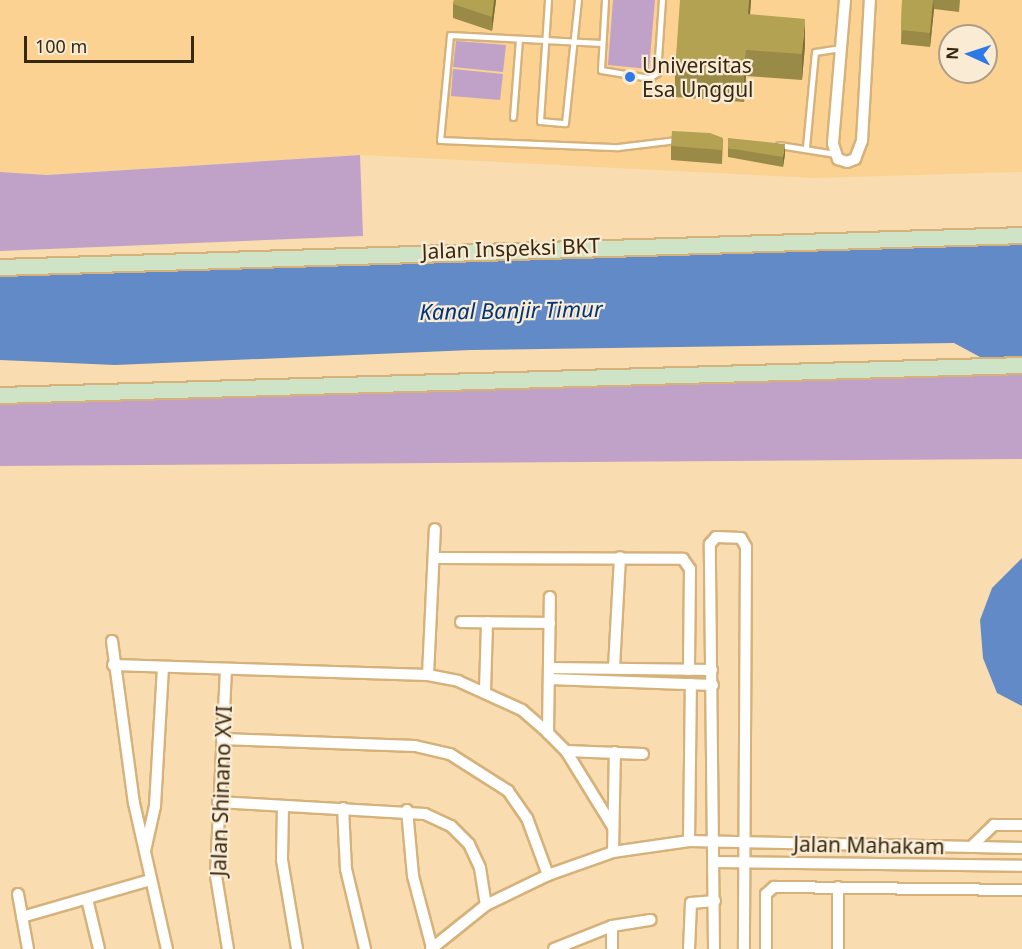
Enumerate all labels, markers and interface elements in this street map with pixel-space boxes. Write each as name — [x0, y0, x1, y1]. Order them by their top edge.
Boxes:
scale bar — [27, 24, 196, 62]
north arrow — [938, 24, 998, 84]
text: 100 m — [35, 34, 87, 58]
text: N — [941, 46, 963, 60]
place label: Universitas Esa Unggul — [642, 52, 754, 102]
marker: Universitas Esa Unggul — [623, 70, 637, 84]
street label: Jalan Inspeksi BKT — [421, 232, 601, 264]
water label: Kanal Banjir Timur — [419, 295, 603, 325]
street label: Jalan Shinano XVI — [205, 705, 237, 877]
street label: Jalan Mahakam — [793, 831, 945, 859]

